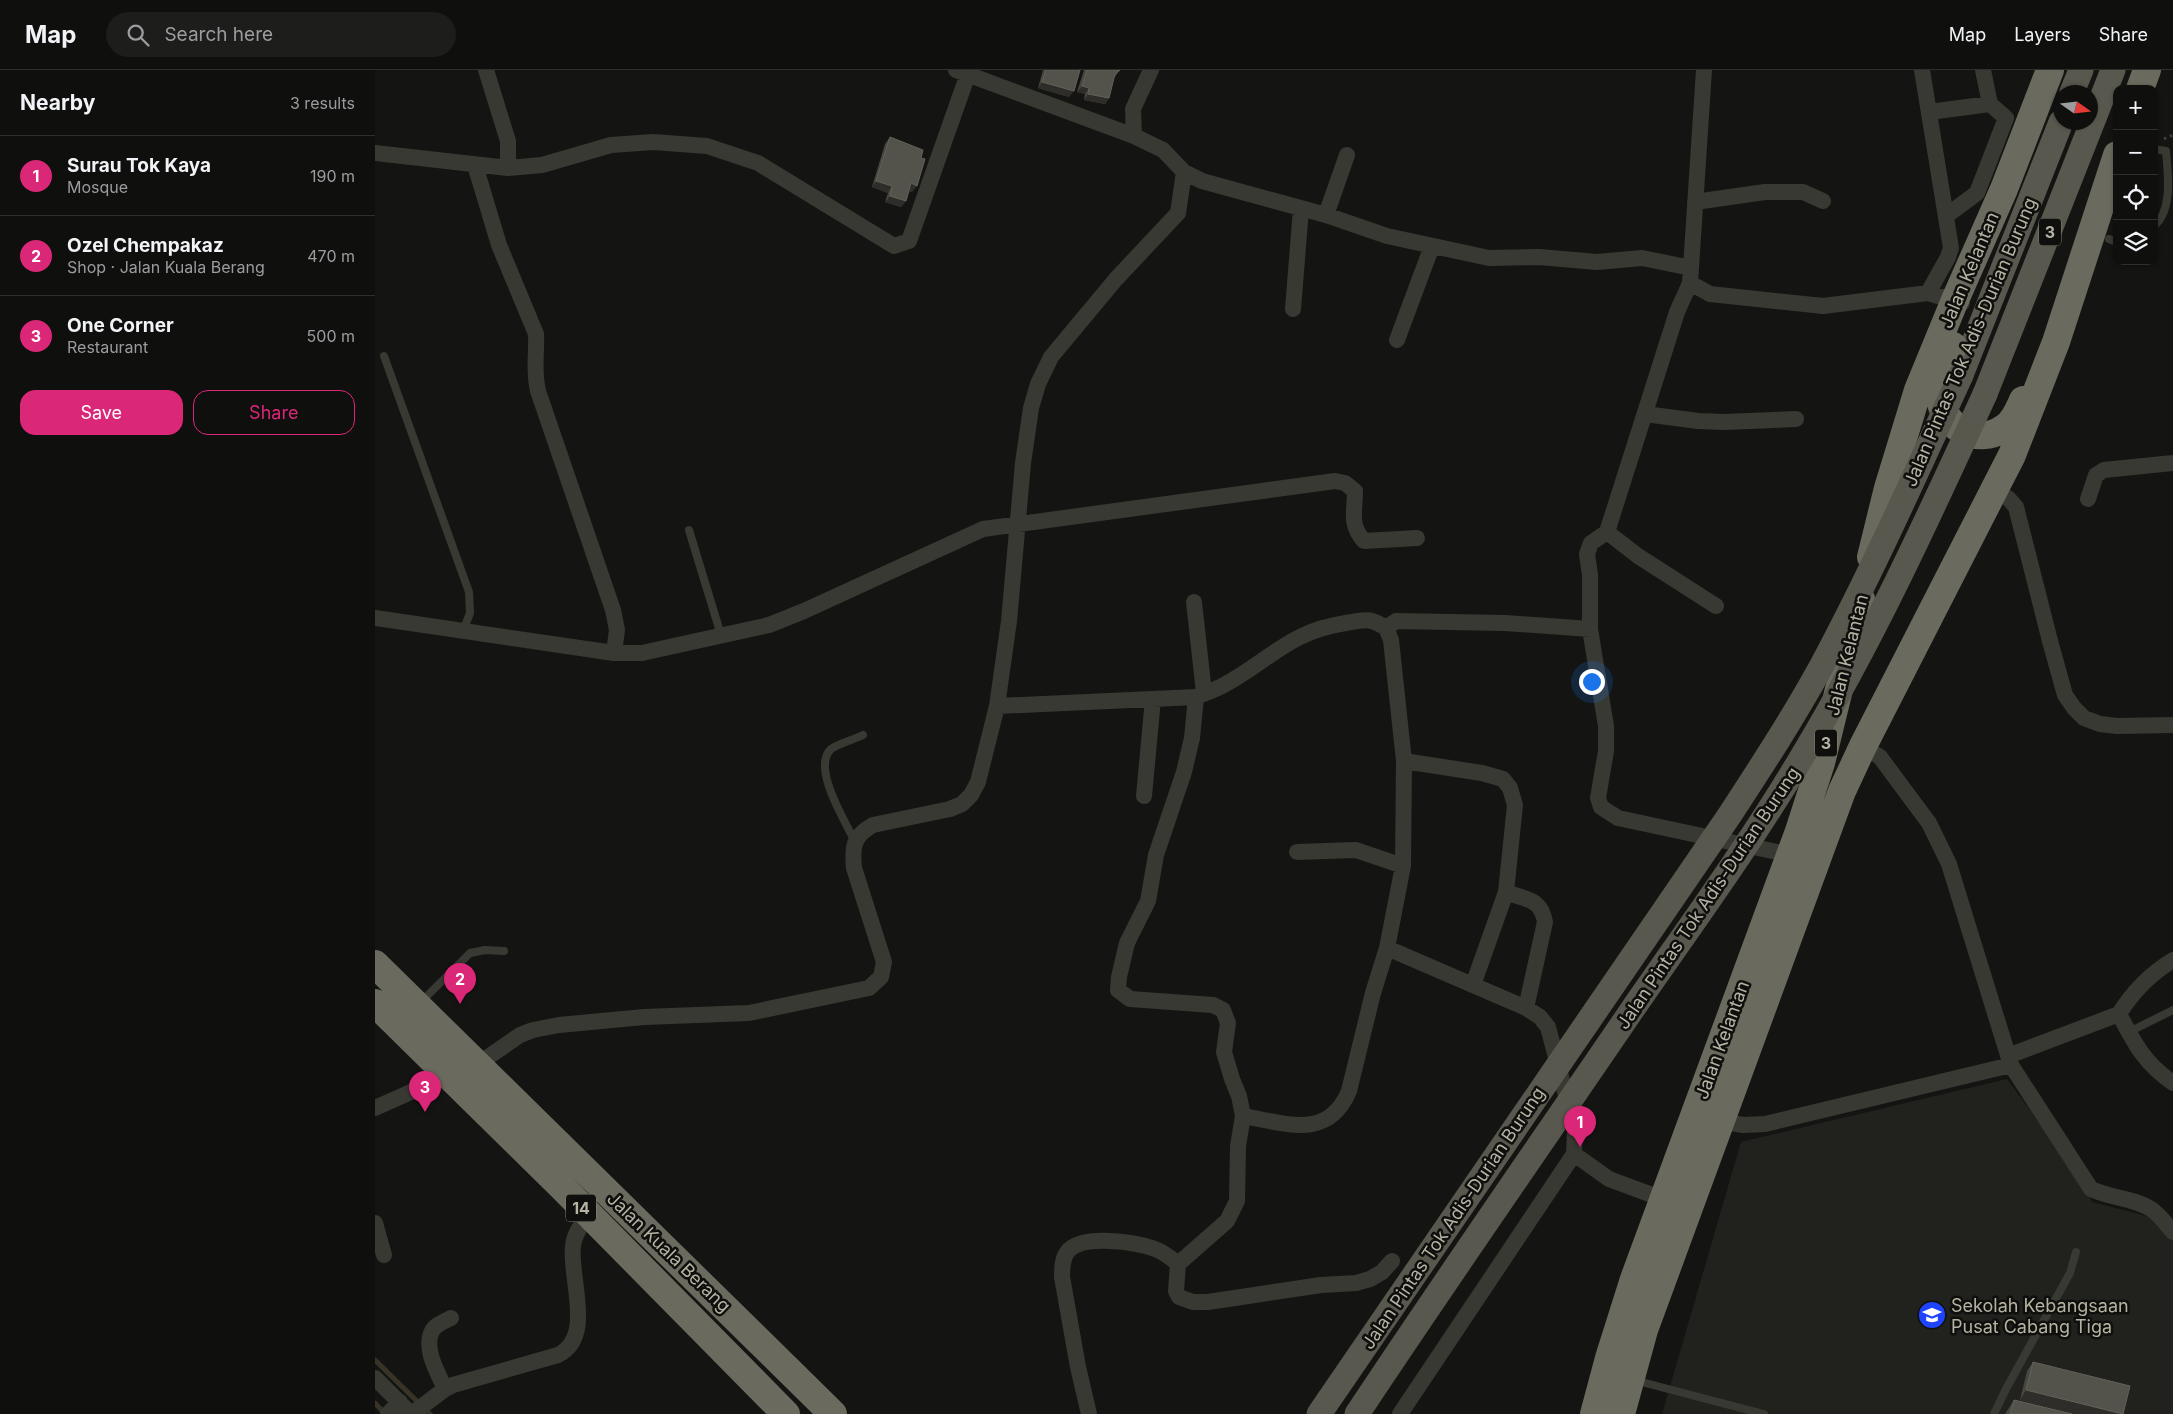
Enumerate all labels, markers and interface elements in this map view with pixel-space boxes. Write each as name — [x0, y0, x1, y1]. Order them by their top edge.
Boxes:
search box — [106, 12, 456, 57]
text: Map — [25, 20, 76, 49]
icon: search — [124, 21, 152, 49]
text: Search here — [164, 23, 273, 46]
text: Map — [1949, 24, 1986, 45]
text: Layers — [2014, 24, 2071, 45]
text: Share — [2099, 24, 2148, 45]
north arrow — [2053, 85, 2098, 130]
map controls — [2113, 85, 2158, 265]
button: + — [2113, 85, 2158, 130]
text: Nearby — [20, 90, 95, 115]
text: 3 results — [290, 93, 355, 113]
button: − — [2113, 130, 2158, 175]
text: Surau Tok Kaya — [67, 154, 211, 177]
text: 1 — [33, 166, 39, 186]
text: 190 m — [310, 166, 355, 186]
button: locate — [2113, 175, 2158, 220]
text: Mosque — [67, 177, 128, 197]
street label: Jalan Pintas Tok Adis-Durian Burung — [1899, 194, 2041, 490]
street label: Jalan Kelantan — [1935, 209, 2003, 331]
road number: 3 — [2039, 218, 2061, 246]
button: layers — [2113, 220, 2158, 265]
text: Ozel Chempakaz — [67, 234, 224, 257]
text: 2 — [31, 246, 41, 266]
text: 470 m — [307, 246, 355, 266]
text: Shop · Jalan Kuala Berang — [67, 257, 265, 277]
text: One Corner — [67, 314, 174, 337]
text: 3 — [31, 326, 41, 346]
text: 500 m — [307, 326, 355, 346]
text: Restaurant — [67, 337, 148, 357]
button: Save — [20, 390, 183, 435]
button: Share — [193, 390, 355, 435]
street label: Jalan Kelantan — [1822, 592, 1872, 718]
your location — [1579, 669, 1605, 695]
road number: 3 — [1815, 730, 1837, 756]
street label: Jalan Pintas Tok Adis-Durian Burung — [1612, 763, 1804, 1033]
pin: 2 — [444, 963, 476, 1004]
street label: Jalan Kelantan — [1691, 978, 1753, 1102]
pin: 3 — [409, 1071, 441, 1112]
street label: Jalan Pintas Tok Adis-Durian Burung — [1357, 1083, 1549, 1353]
pin: 1 — [1564, 1106, 1596, 1147]
street label: Jalan Kuala Berang — [603, 1188, 735, 1316]
road number: 14 — [566, 1194, 596, 1222]
place label: Sekolah Kebangsaan Pusat Cabang Tiga — [1951, 1295, 2129, 1337]
school or university icon: Sekolah Kebangsaan Pusat Cabang Tiga — [1917, 1300, 1947, 1330]

